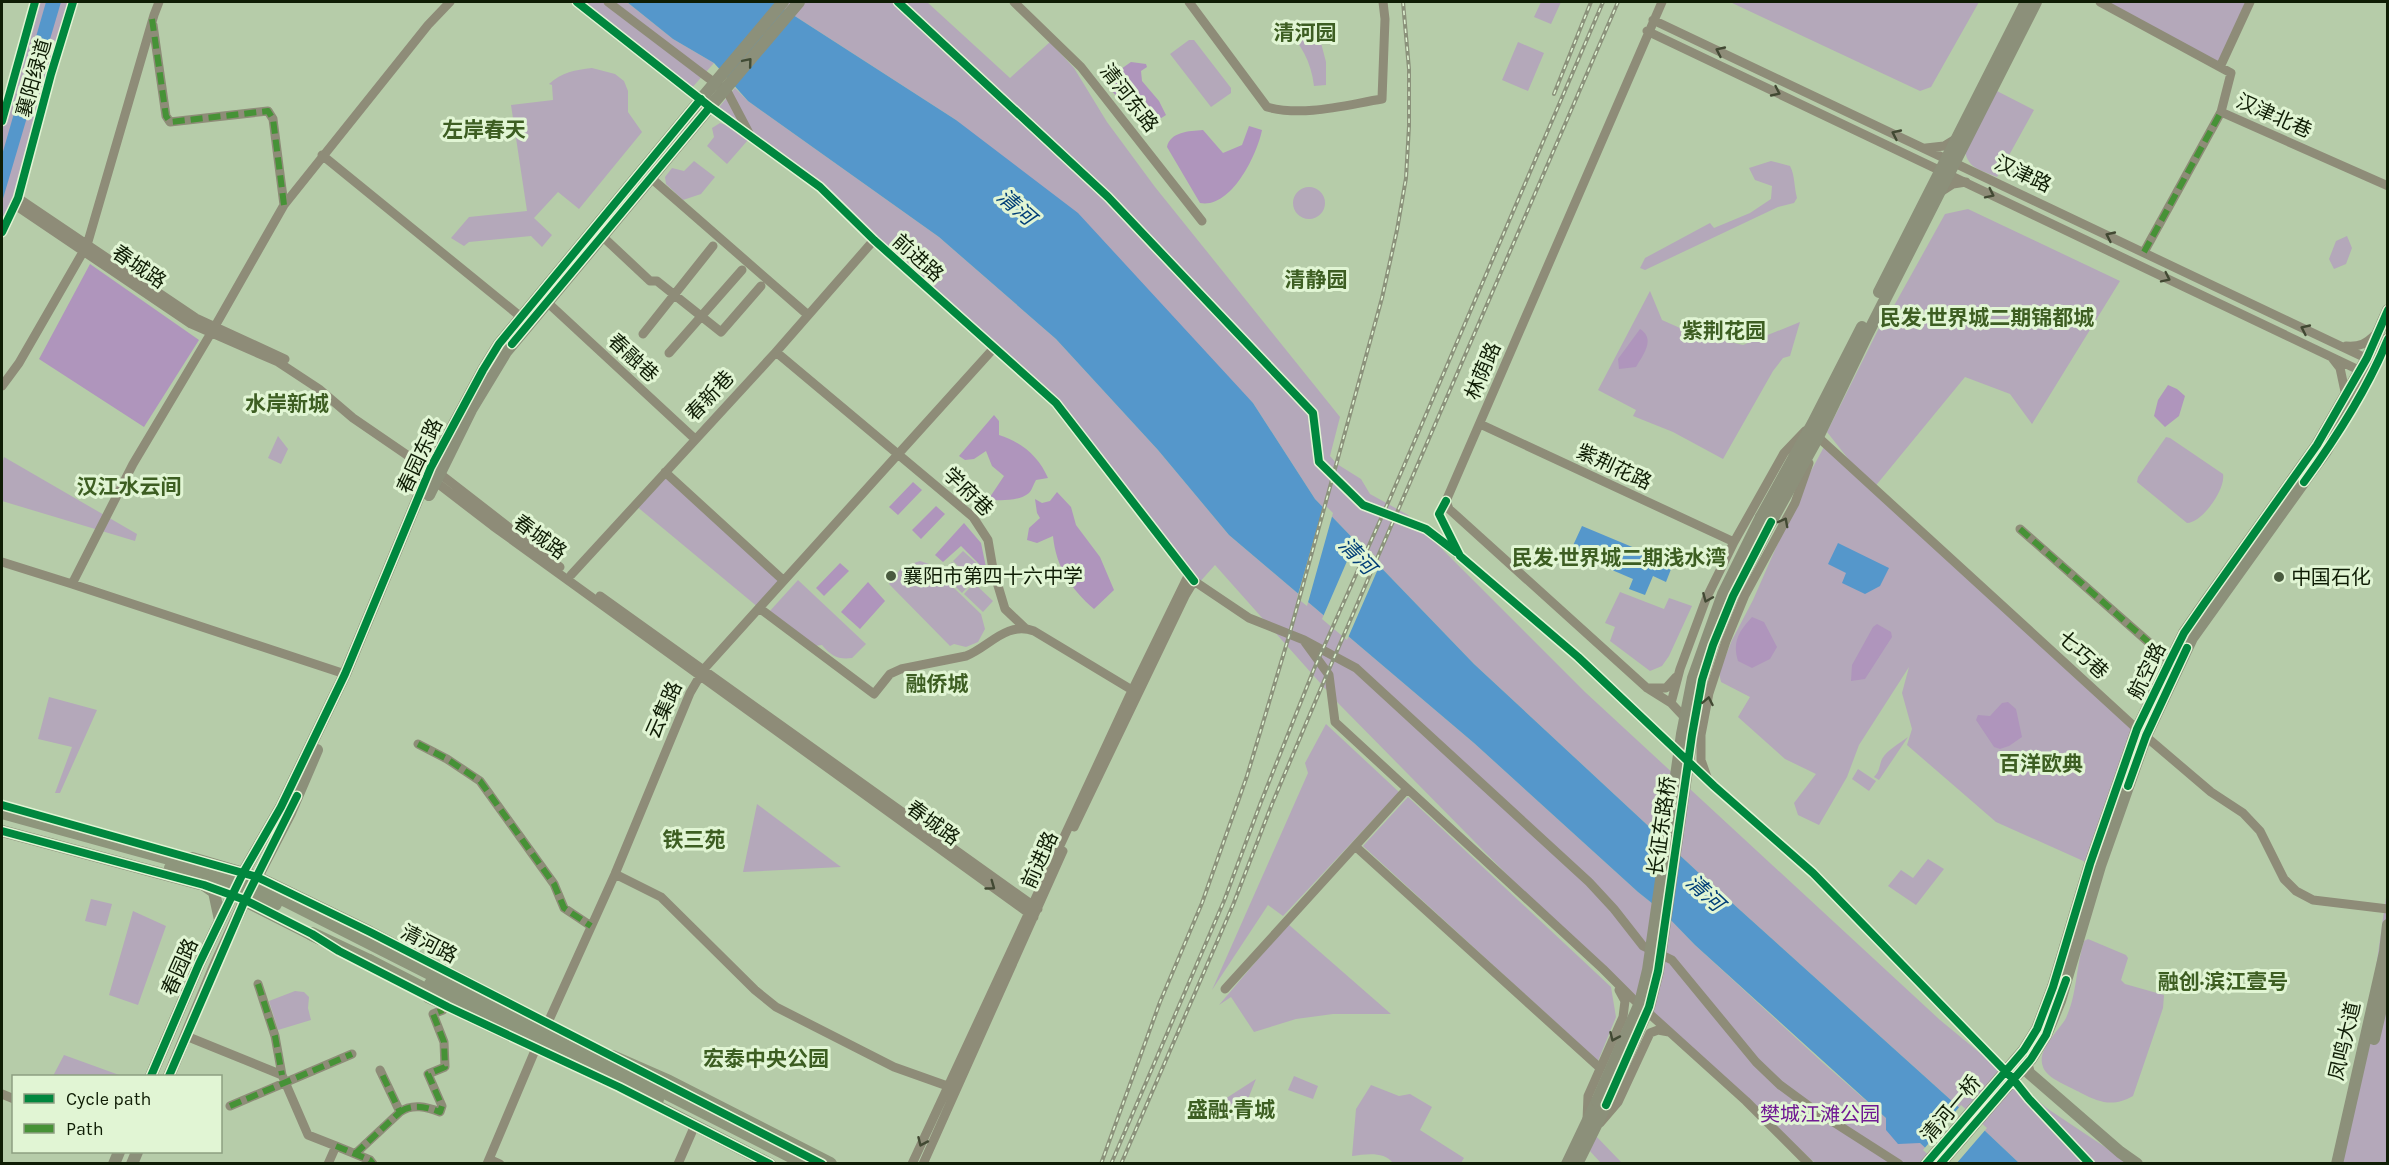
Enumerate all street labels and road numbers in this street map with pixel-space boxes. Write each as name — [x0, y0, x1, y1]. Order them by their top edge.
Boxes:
street label: 襄阳绿道 — [12, 36, 56, 120]
street label: 清河东路 — [1095, 59, 1163, 137]
street label: 汉津北巷 — [2233, 89, 2315, 143]
street label: 汉津路 — [1991, 151, 2055, 197]
street label: 前进路 — [888, 229, 948, 287]
street label: 春城路 — [108, 241, 170, 293]
street label: 春融巷 — [603, 329, 663, 387]
street label: 林荫路 — [1461, 339, 1505, 403]
street label: 春新巷 — [681, 366, 739, 426]
street label: 春园东路 — [393, 415, 447, 497]
street label: 紫荆花路 — [1573, 440, 1655, 494]
street label: 学府巷 — [938, 463, 998, 521]
street label: 春城路 — [509, 510, 571, 564]
street label: 七巧巷 — [2053, 626, 2113, 684]
street label: 航空路 — [2124, 639, 2170, 703]
street label: 云集路 — [641, 678, 687, 742]
street label: 长征东路桥 — [1644, 775, 1680, 877]
street label: 春城路 — [902, 796, 964, 850]
street label: 前进路 — [1017, 828, 1063, 892]
street label: 清河路 — [397, 920, 461, 968]
street label: 春园路 — [157, 935, 203, 999]
street label: 凤鸣大道 — [2325, 999, 2365, 1083]
street label: 清河一桥 — [1916, 1071, 1986, 1147]

